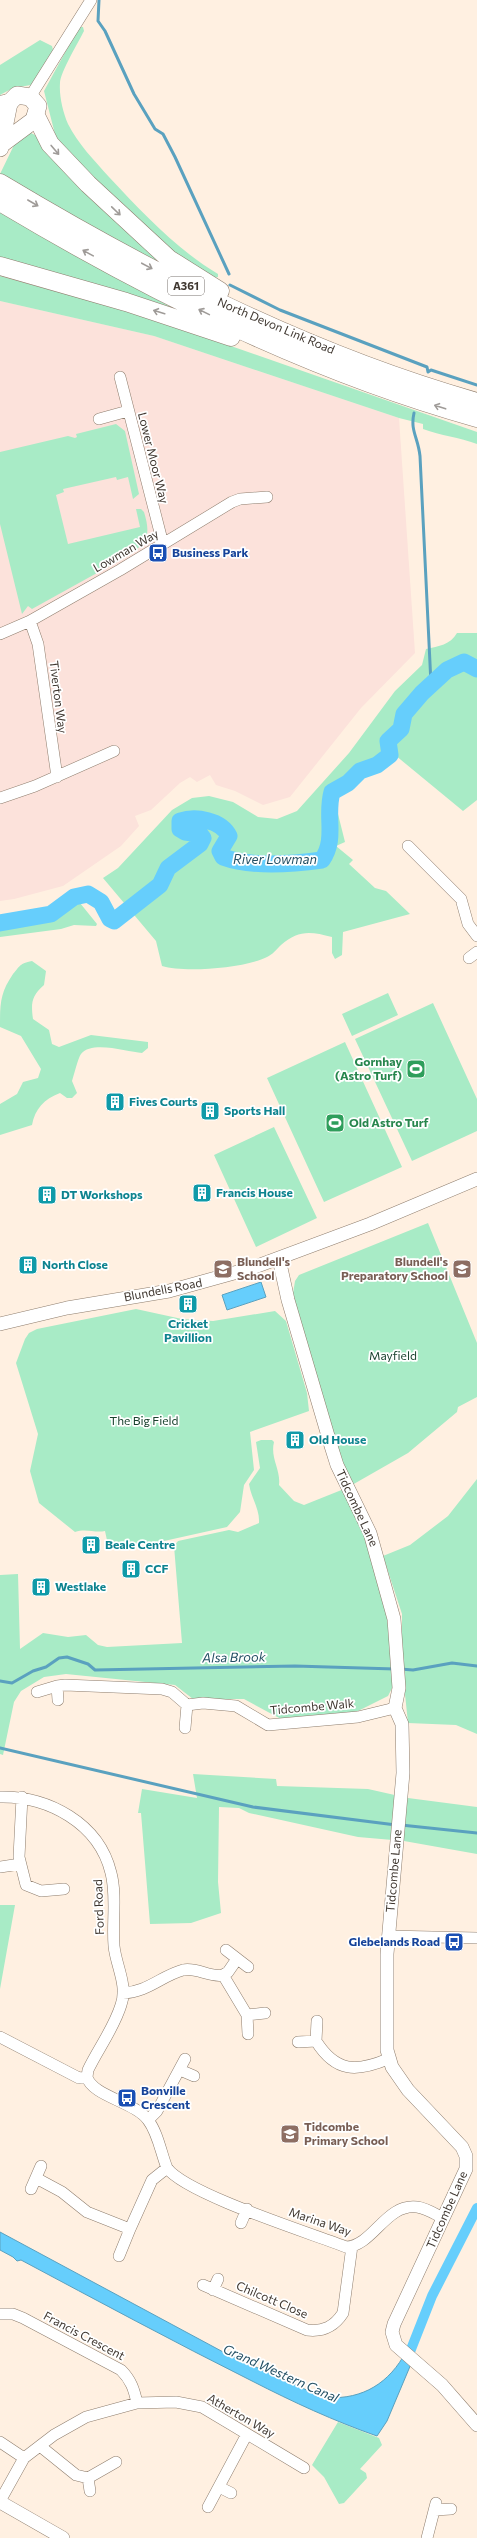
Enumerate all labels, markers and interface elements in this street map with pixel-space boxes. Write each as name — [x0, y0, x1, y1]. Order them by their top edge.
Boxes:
one-way arrow — [50, 144, 59, 155]
one-way arrow — [28, 199, 39, 207]
one-way arrow — [111, 206, 121, 215]
one-way arrow — [82, 248, 94, 256]
one-way arrow — [141, 263, 153, 270]
road number: A361 — [168, 277, 204, 295]
street label: North Devon Link Road — [216, 294, 337, 356]
one-way arrow — [152, 308, 165, 315]
one-way arrow — [198, 308, 210, 315]
one-way arrow — [433, 403, 446, 410]
street label: Lower Moor Way — [136, 411, 172, 505]
street label: Lowman Way — [90, 526, 161, 575]
bus stop icon: Business Park — [147, 542, 169, 564]
place label: Business Park — [172, 545, 248, 559]
street label: Tiverton Way — [48, 660, 70, 734]
water label: River Lowman — [233, 851, 317, 867]
place label: Gornhay (Astro Turf) — [335, 1054, 402, 1082]
sports icon: Gornhay (Astro Turf) — [405, 1058, 427, 1080]
building icon: Fives Courts — [104, 1091, 126, 1113]
place label: Fives Courts — [129, 1094, 198, 1108]
building icon: Sports Hall — [199, 1100, 221, 1122]
place label: Sports Hall — [224, 1103, 285, 1117]
sports icon: Old Astro Turf — [324, 1112, 346, 1134]
place label: Old Astro Turf — [349, 1115, 429, 1129]
building icon: Francis House — [191, 1182, 213, 1204]
building icon: DT Workshops — [36, 1184, 58, 1206]
place label: Francis House — [216, 1185, 293, 1199]
place label: DT Workshops — [61, 1187, 143, 1201]
building icon: North Close — [17, 1254, 39, 1276]
place label: Blundell's School — [237, 1254, 291, 1282]
place label: Blundell's Preparatory School — [341, 1254, 448, 1282]
place label: North Close — [42, 1257, 108, 1271]
school or university icon: Blundell's School — [212, 1258, 234, 1280]
school or university icon: Blundell's Preparatory School — [451, 1258, 473, 1280]
street label: Blundells Road — [122, 1275, 203, 1303]
building icon: Cricket Pavillion — [177, 1293, 199, 1315]
place label: Cricket Pavillion — [164, 1316, 212, 1344]
park label: Mayfield — [369, 1348, 417, 1362]
park label: The Big Field — [109, 1413, 179, 1427]
building icon: Old House — [284, 1429, 306, 1451]
place label: Old House — [309, 1432, 366, 1446]
street label: Tidcombe Lane — [334, 1467, 382, 1548]
building icon: Beale Centre — [80, 1534, 102, 1556]
place label: Beale Centre — [105, 1537, 175, 1551]
building icon: CCF — [120, 1558, 142, 1580]
place label: CCF — [145, 1561, 168, 1575]
building icon: Westlake — [30, 1576, 52, 1598]
place label: Westlake — [55, 1579, 106, 1593]
water label: Alsa Brook — [201, 1648, 267, 1666]
street label: Tidcombe Walk — [269, 1695, 355, 1717]
street label: Tidcombe Lane — [382, 1829, 404, 1913]
street label: Ford Road — [90, 1879, 106, 1935]
bus stop icon: Glebelands Road — [443, 1931, 465, 1953]
place label: Glebelands Road — [348, 1934, 440, 1948]
place label: Bonville Crescent — [141, 2083, 190, 2111]
bus stop icon: Bonville Crescent — [116, 2087, 138, 2109]
place label: Tidcombe Primary School — [304, 2119, 388, 2147]
school or university icon: Tidcombe Primary School — [279, 2123, 301, 2145]
street label: Tidcombe Lane — [423, 2169, 469, 2251]
street label: Marina Way — [287, 2204, 353, 2238]
street label: Chilcott Close — [234, 2278, 310, 2320]
street label: Francis Crescent — [41, 2308, 128, 2362]
water label: Grand Western Canal — [221, 2340, 342, 2406]
street label: Atherton Way — [205, 2390, 278, 2440]

